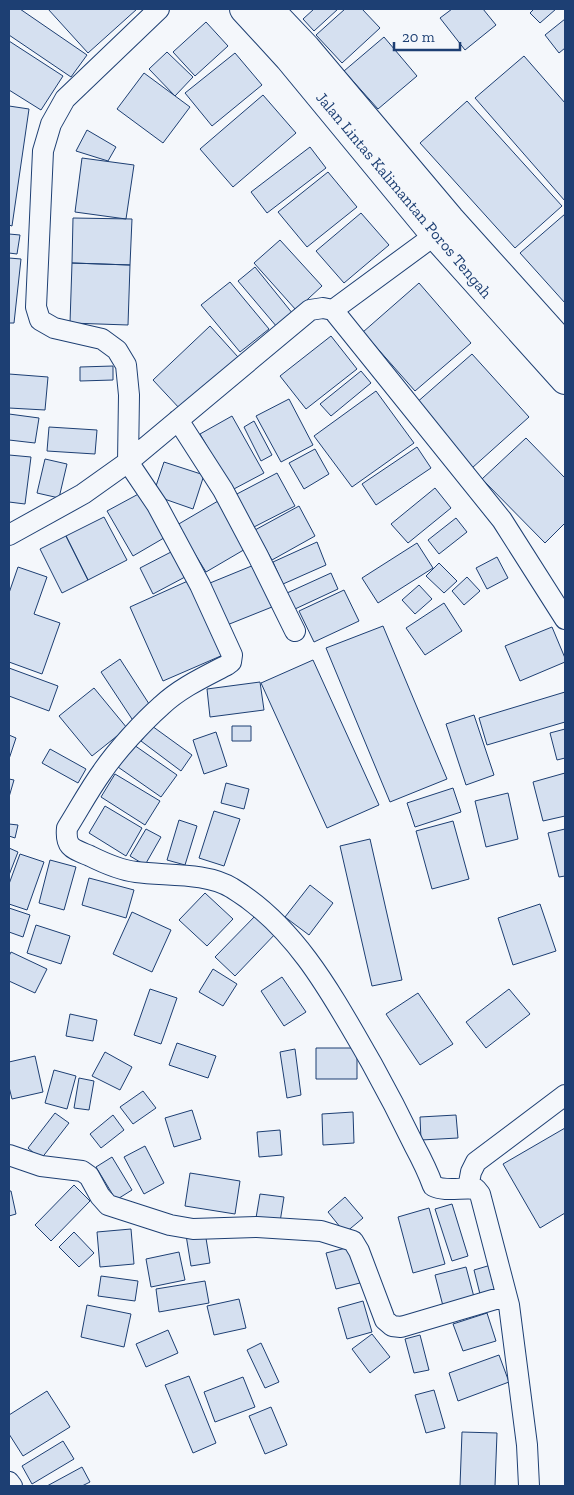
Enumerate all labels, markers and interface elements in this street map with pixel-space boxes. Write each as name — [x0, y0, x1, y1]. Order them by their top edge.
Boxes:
scale bar — [394, 20, 460, 52]
text: 20 m — [402, 28, 435, 46]
street label: Jalan Lintas Kalimantan Poros Tengah — [312, 88, 496, 302]

